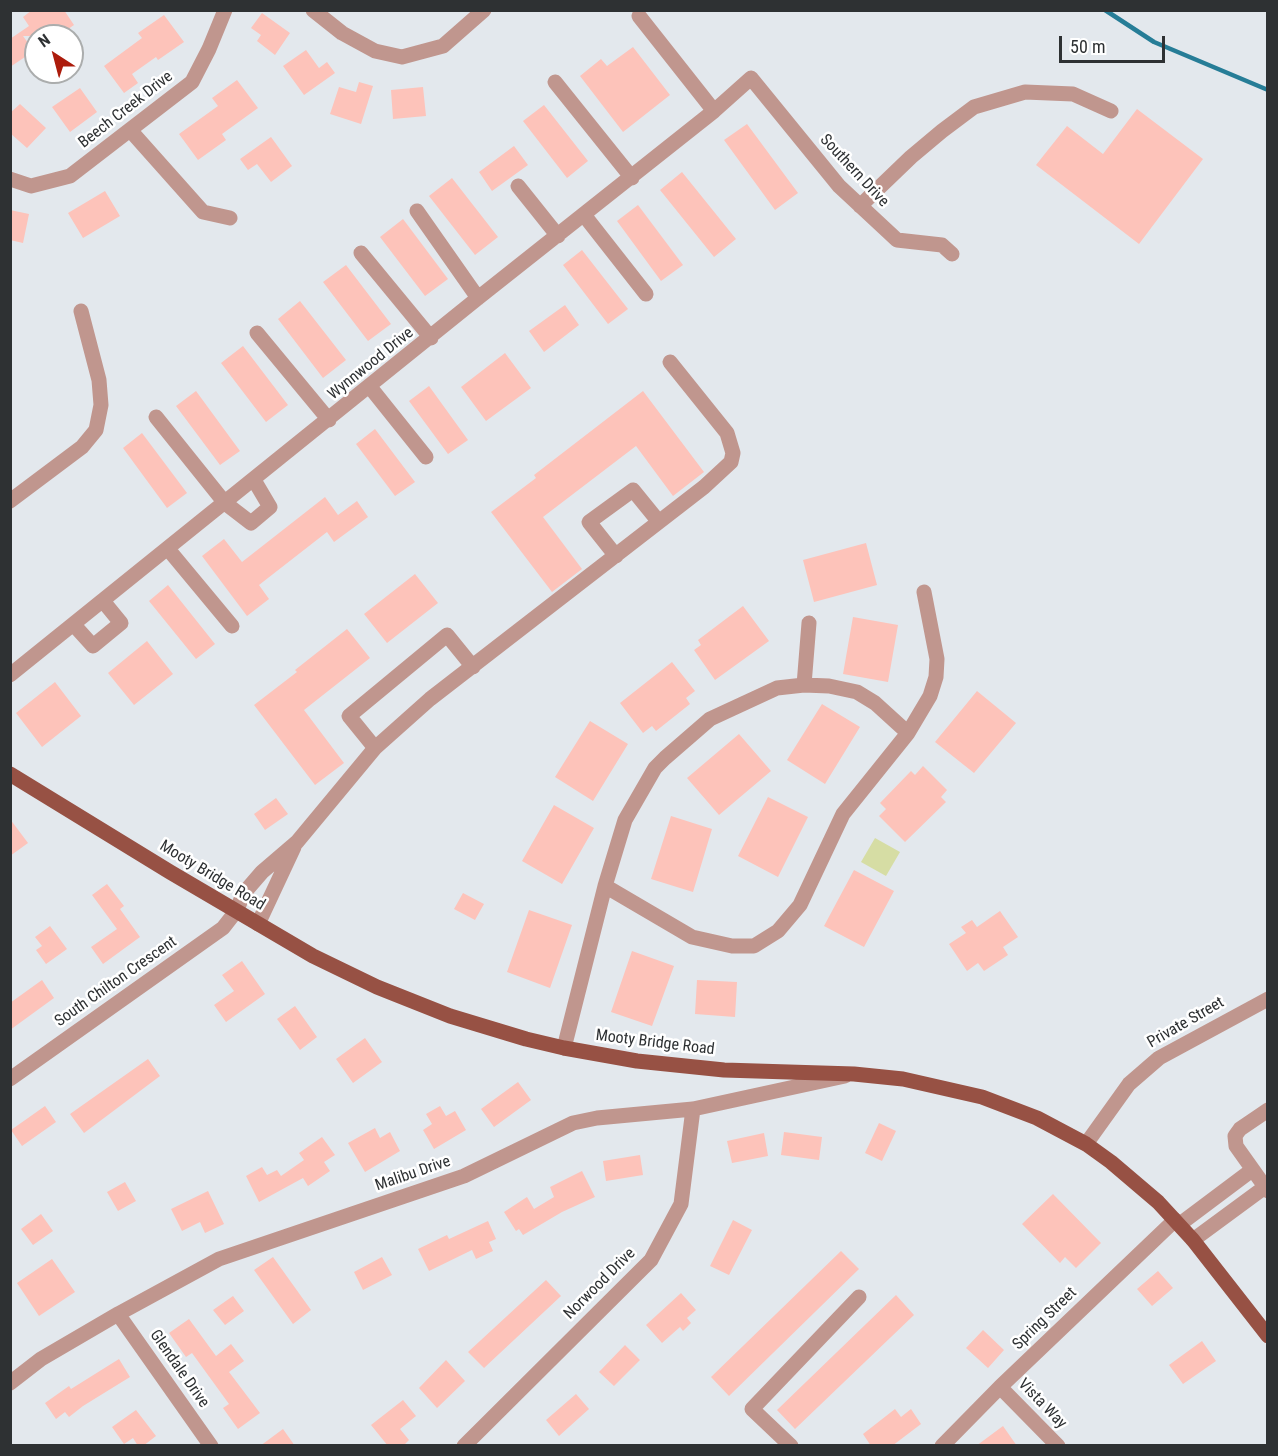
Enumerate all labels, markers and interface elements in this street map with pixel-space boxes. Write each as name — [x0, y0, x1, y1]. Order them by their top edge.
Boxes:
north arrow — [24, 24, 84, 84]
scale bar — [1062, 24, 1168, 62]
text: N — [35, 30, 54, 51]
text: 50 m — [1070, 36, 1105, 57]
street label: Beech Creek Drive — [75, 67, 177, 153]
street label: Southern Drive — [816, 131, 892, 211]
street label: Wynnwood Drive — [324, 324, 418, 404]
street label: Mooty Bridge Road — [156, 837, 268, 915]
street label: South Chilton Crescent — [51, 933, 181, 1031]
street label: Private Street — [1144, 993, 1228, 1053]
street label: Mooty Bridge Road — [594, 1026, 716, 1060]
street label: Malibu Drive — [373, 1152, 453, 1196]
street label: Norwood Drive — [560, 1244, 640, 1324]
street label: Spring Street — [1009, 1284, 1081, 1354]
street label: Glendale Drive — [145, 1326, 213, 1412]
street label: Vista Way — [1014, 1375, 1070, 1433]

